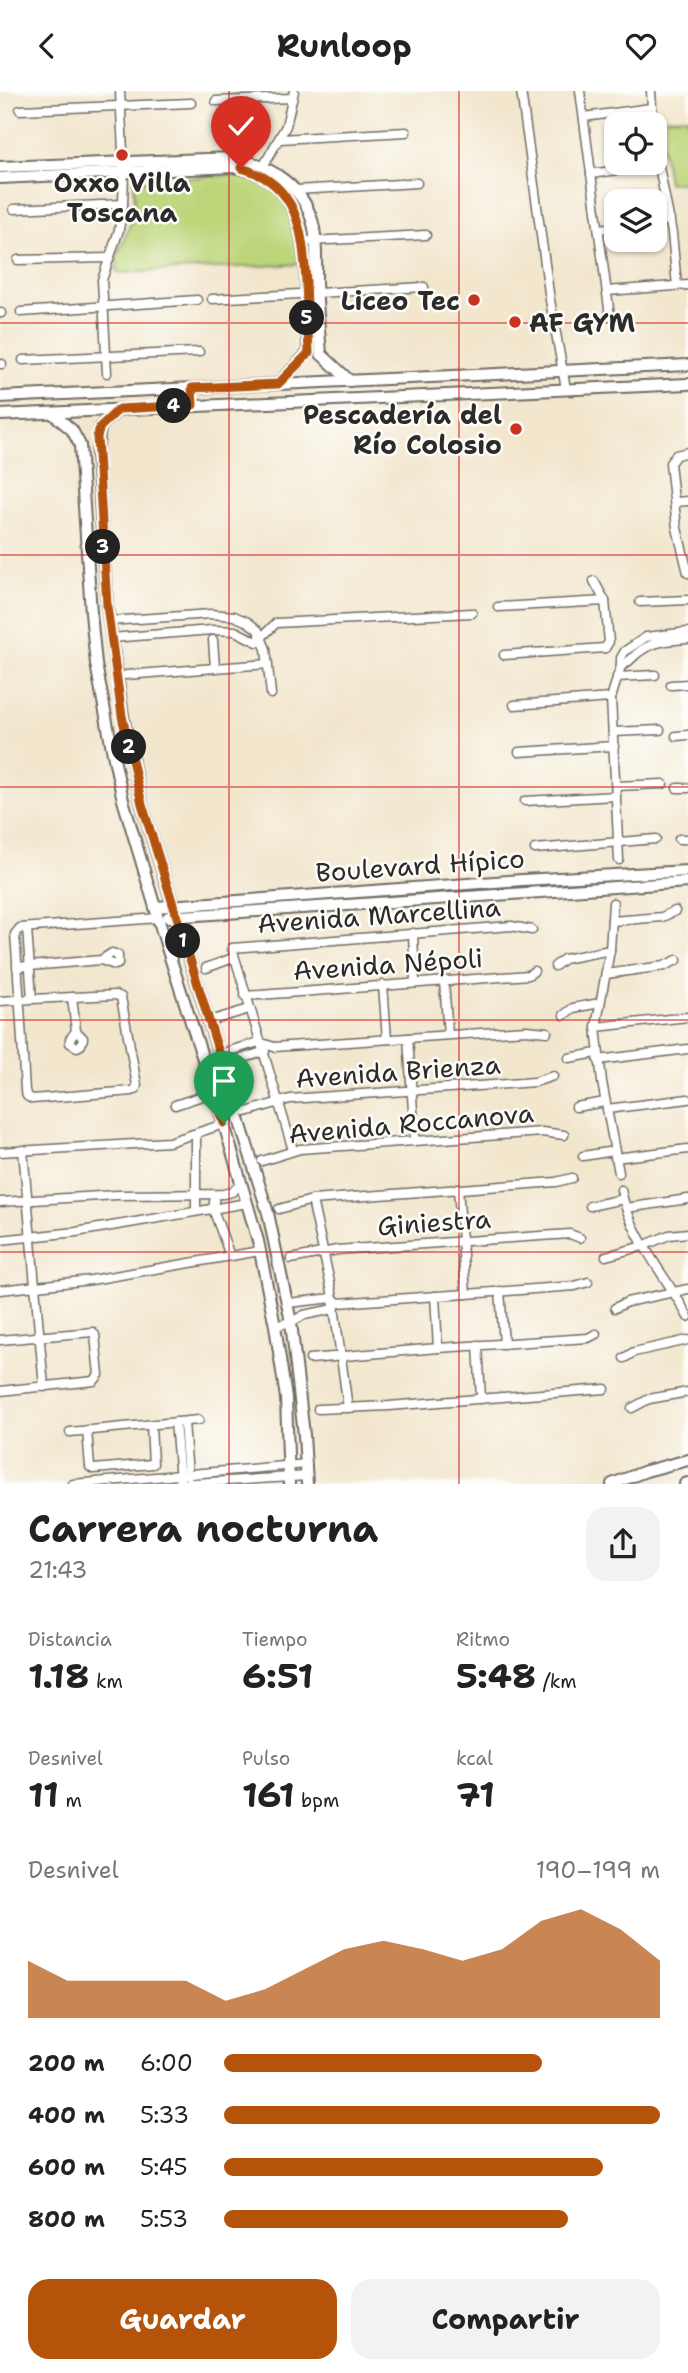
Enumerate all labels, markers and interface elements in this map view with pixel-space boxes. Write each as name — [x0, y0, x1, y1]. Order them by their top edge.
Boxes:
text: Runloop — [276, 24, 412, 67]
icon: back — [28, 27, 66, 65]
icon: heart — [622, 27, 660, 65]
pin — [211, 96, 271, 168]
icon: check — [222, 107, 260, 145]
map controls — [604, 112, 667, 252]
button: locate — [604, 112, 667, 175]
marker: Oxxo Villa Toscana — [114, 147, 130, 163]
place label: Oxxo Villa Toscana — [54, 165, 191, 230]
button: layers — [604, 189, 667, 252]
place label: Liceo Tec — [341, 283, 460, 318]
marker: Liceo Tec — [466, 292, 482, 308]
pin: 5 — [290, 301, 324, 335]
text: 5 — [301, 305, 312, 330]
place label: AF GYM — [529, 305, 635, 340]
marker: AF GYM — [507, 314, 523, 330]
pin: 4 — [156, 389, 192, 423]
text: 4 — [167, 393, 180, 418]
place label: Pescadería del Río Colosio — [303, 397, 502, 462]
marker: Pescadería del Río Colosio — [508, 421, 524, 437]
pin: 3 — [86, 529, 120, 565]
text: 3 — [96, 534, 109, 559]
pin: 2 — [111, 729, 146, 765]
text: 2 — [122, 734, 135, 759]
street label: Boulevard Hípico — [314, 840, 526, 890]
street label: Avenida Marcellina — [256, 889, 502, 941]
pin: 1 — [166, 923, 200, 959]
text: 1 — [178, 928, 187, 953]
street label: Avenida Népoli — [292, 940, 484, 988]
street label: Avenida Brienza — [294, 1046, 502, 1096]
pin — [194, 1051, 254, 1123]
icon: arrive — [205, 1062, 243, 1100]
street label: Avenida Roccanova — [287, 1095, 535, 1151]
street label: Giniestra — [376, 1201, 492, 1243]
text: Carrera nocturna — [28, 1503, 378, 1554]
button: share — [586, 1507, 660, 1581]
text: 21:43 — [28, 1555, 87, 1585]
text: Distancia — [28, 1627, 112, 1652]
text: Tiempo — [242, 1627, 308, 1652]
text: Ritmo — [456, 1627, 510, 1652]
text: 1.18 — [28, 1652, 89, 1699]
text: 6:51 — [242, 1652, 313, 1699]
text: 5:48 — [456, 1652, 536, 1699]
text: km — [89, 1669, 123, 1694]
text: /km — [536, 1669, 577, 1694]
text: Desnivel — [28, 1746, 103, 1771]
text: Pulso — [242, 1746, 290, 1771]
text: kcal — [456, 1746, 493, 1771]
text: 11 — [28, 1771, 59, 1818]
text: 161 — [242, 1771, 295, 1818]
text: 71 — [456, 1771, 495, 1818]
text: m — [59, 1788, 82, 1813]
text: bpm — [295, 1788, 339, 1813]
text: Desnivel — [28, 1855, 119, 1885]
text: 190–199 m — [536, 1855, 660, 1885]
text: 200 m — [28, 2048, 105, 2078]
text: 6:00 — [140, 2048, 193, 2078]
text: 400 m — [28, 2100, 105, 2130]
text: 5:33 — [140, 2100, 189, 2130]
text: 600 m — [28, 2152, 105, 2182]
text: 5:45 — [140, 2152, 188, 2182]
text: 800 m — [28, 2204, 105, 2234]
text: 5:53 — [140, 2204, 188, 2234]
button: Guardar — [28, 2279, 337, 2359]
button: Compartir — [351, 2279, 660, 2359]

